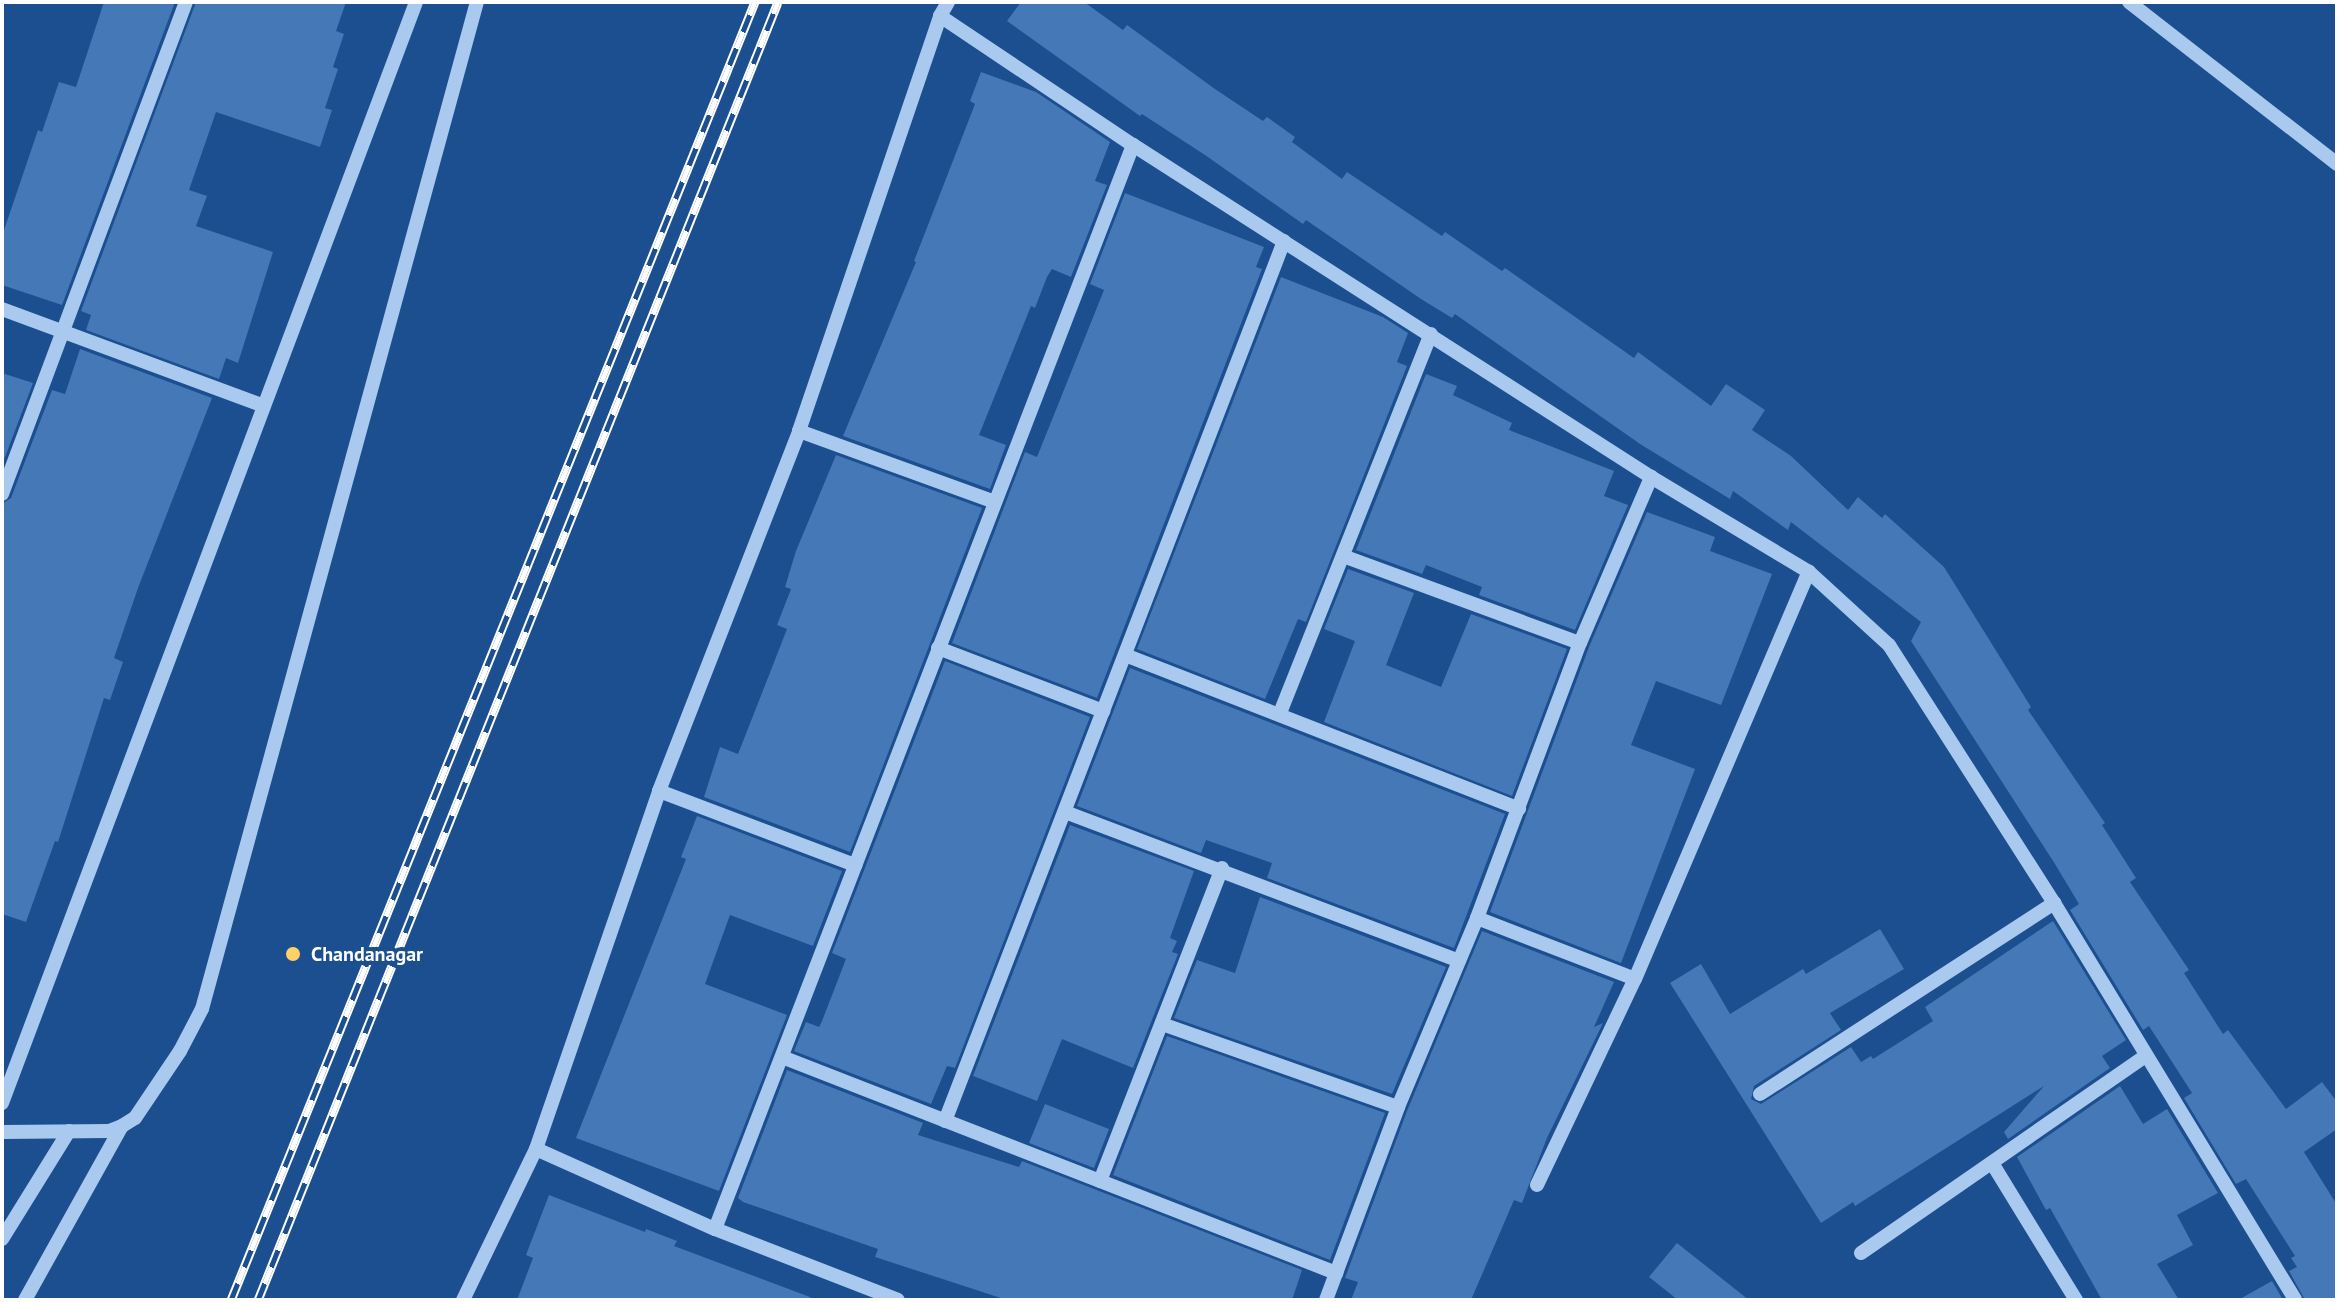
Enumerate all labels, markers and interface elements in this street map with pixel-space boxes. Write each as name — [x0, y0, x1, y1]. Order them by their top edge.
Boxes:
place label: Chandanagar — [311, 942, 423, 966]
marker: Chandanagar — [282, 943, 304, 965]

